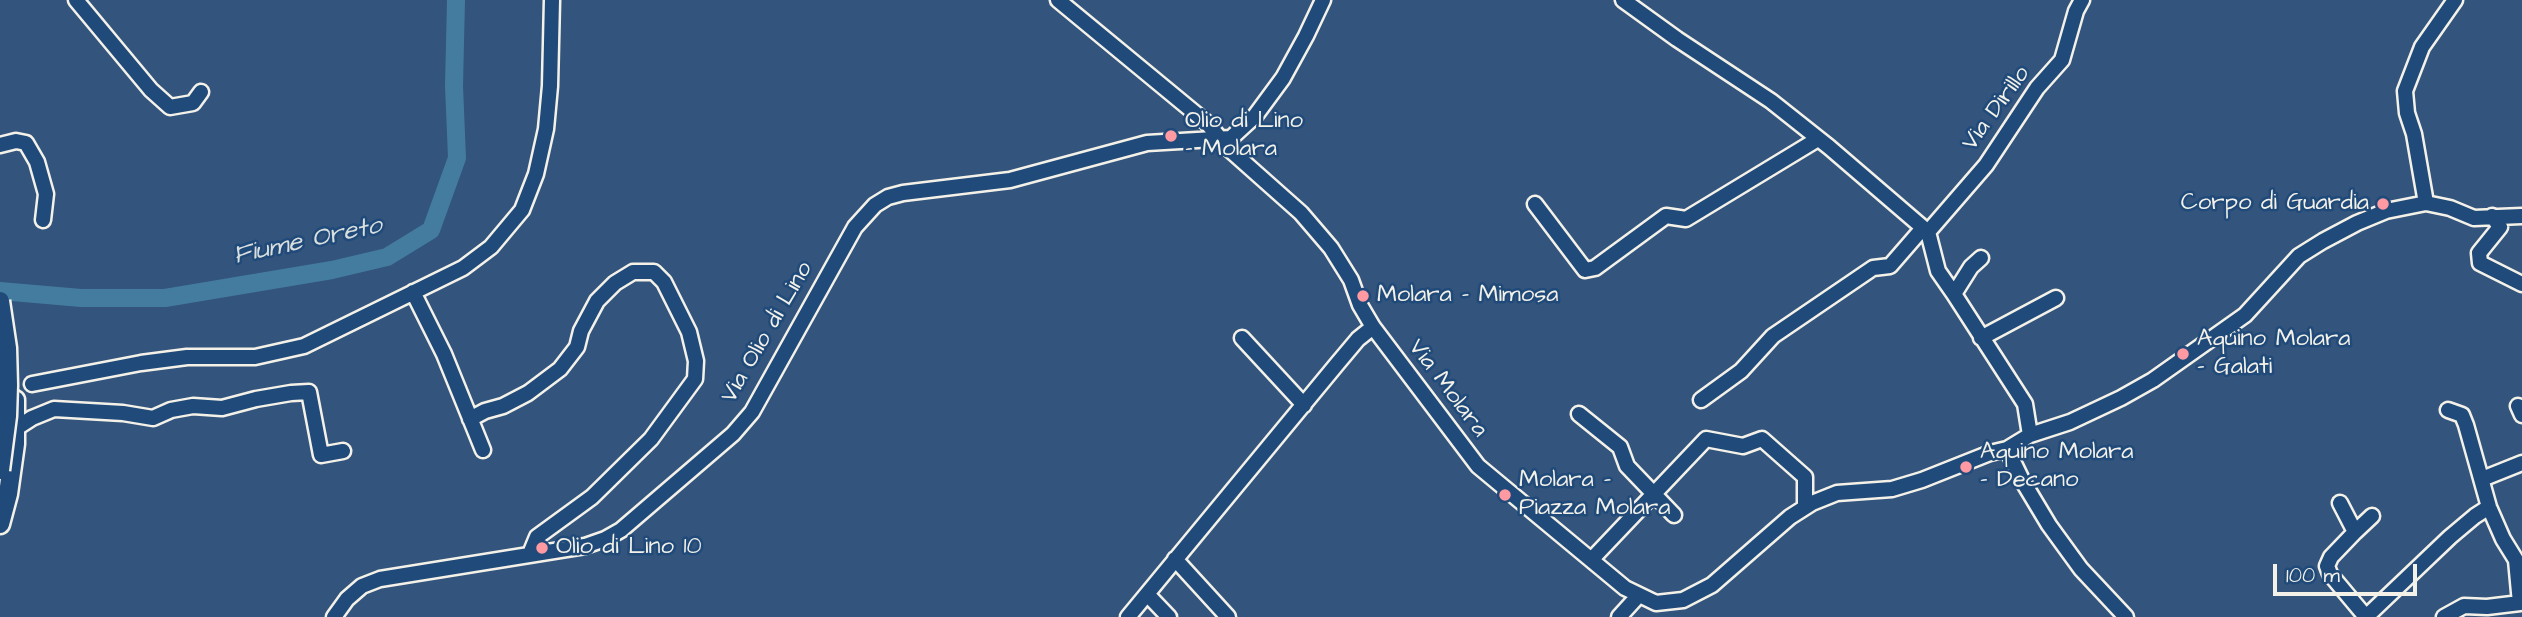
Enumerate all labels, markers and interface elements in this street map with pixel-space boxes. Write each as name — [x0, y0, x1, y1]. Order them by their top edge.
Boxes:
street label: Via Dirillo — [1957, 61, 2037, 157]
place label: Olio di Lino - Molara — [1185, 108, 1303, 164]
marker: Olio di Lino - Molara — [1163, 128, 1179, 144]
place label: Corpo di Guardia — [2181, 190, 2369, 218]
marker: Corpo di Guardia — [2375, 196, 2391, 212]
water label: Fiume Oreto — [231, 211, 385, 273]
street label: Via Olio di Lino — [716, 257, 820, 409]
place label: Molara - Mimosa — [1377, 282, 1558, 310]
marker: Molara - Mimosa — [1355, 288, 1371, 304]
place label: Aquino Molara - Galati — [2197, 326, 2350, 382]
street label: Via Molara — [1401, 334, 1493, 444]
marker: Aquino Molara - Galati — [2175, 346, 2191, 362]
place label: Aquino Molara - Decano — [1980, 439, 2133, 495]
marker: Aquino Molara - Decano — [1958, 459, 1974, 475]
place label: Molara - Piazza Molara — [1519, 467, 1671, 523]
marker: Molara - Piazza Molara — [1497, 487, 1513, 503]
place label: Olio di Lino 10 — [556, 534, 702, 562]
marker: Olio di Lino 10 — [534, 540, 550, 556]
scale bar — [2277, 550, 2420, 594]
text: 100 m — [2286, 561, 2340, 590]

